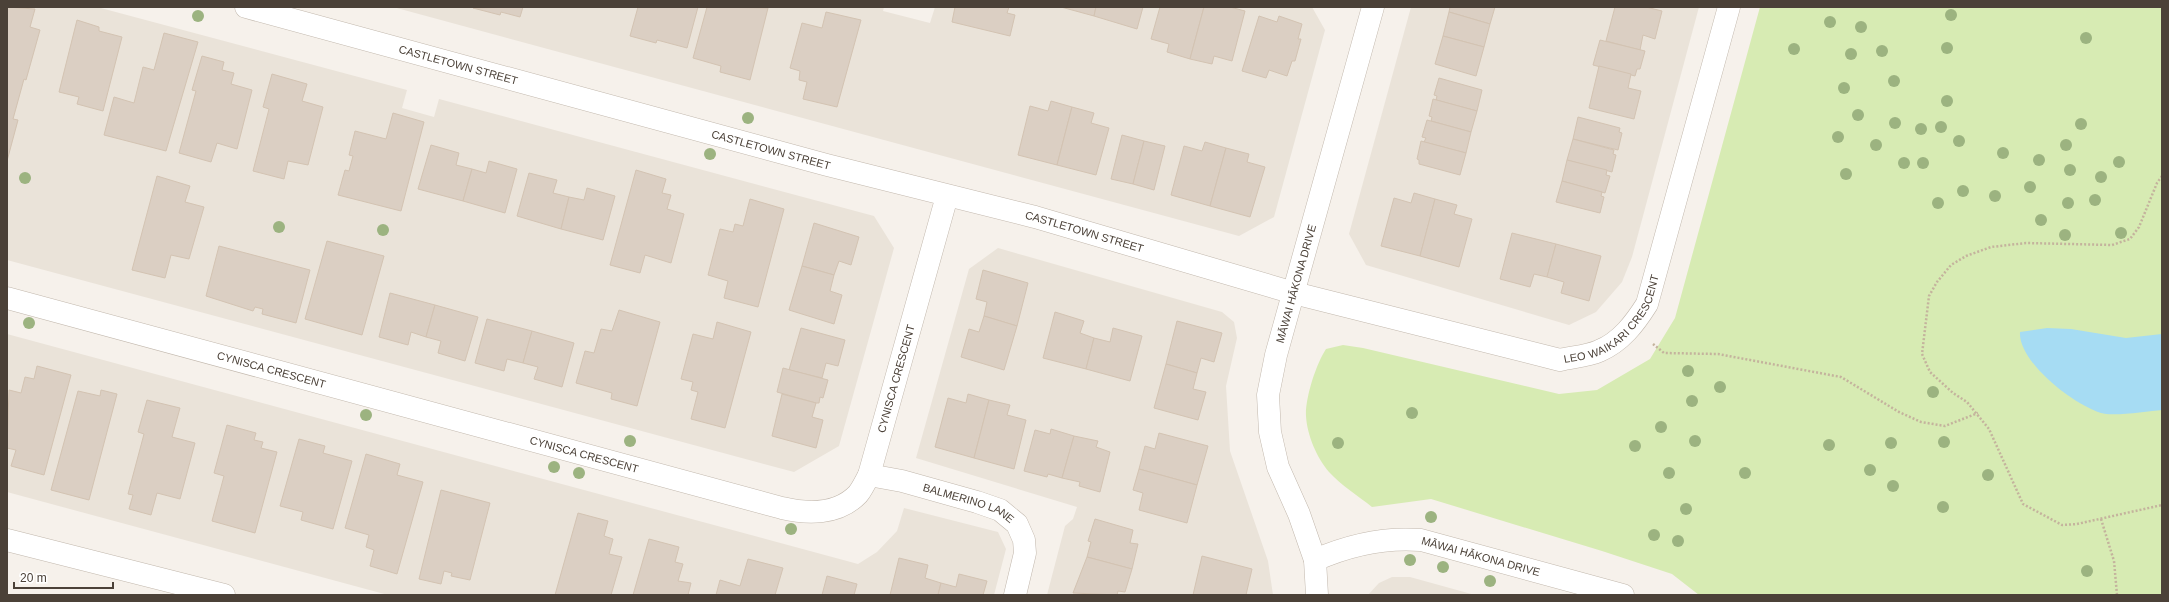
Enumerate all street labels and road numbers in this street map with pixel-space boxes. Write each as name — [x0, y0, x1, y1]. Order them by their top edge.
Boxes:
street label: CASTLETOWN STREET — [397, 43, 519, 87]
street label: CASTLETOWN STREET — [710, 128, 832, 172]
street label: CASTLETOWN STREET — [1024, 209, 1145, 255]
street label: MĀWAI HĀKONA DRIVE — [1274, 223, 1318, 344]
street label: LEO WAIKARI CRESCENT — [1563, 273, 1661, 365]
street label: CYNISCA CRESCENT — [875, 323, 917, 434]
street label: CYNISCA CRESCENT — [216, 349, 327, 390]
street label: CYNISCA CRESCENT — [529, 434, 640, 475]
street label: BALMERINO LANE — [922, 481, 1017, 525]
street label: MĀWAI HĀKONA DRIVE — [1420, 534, 1542, 578]

